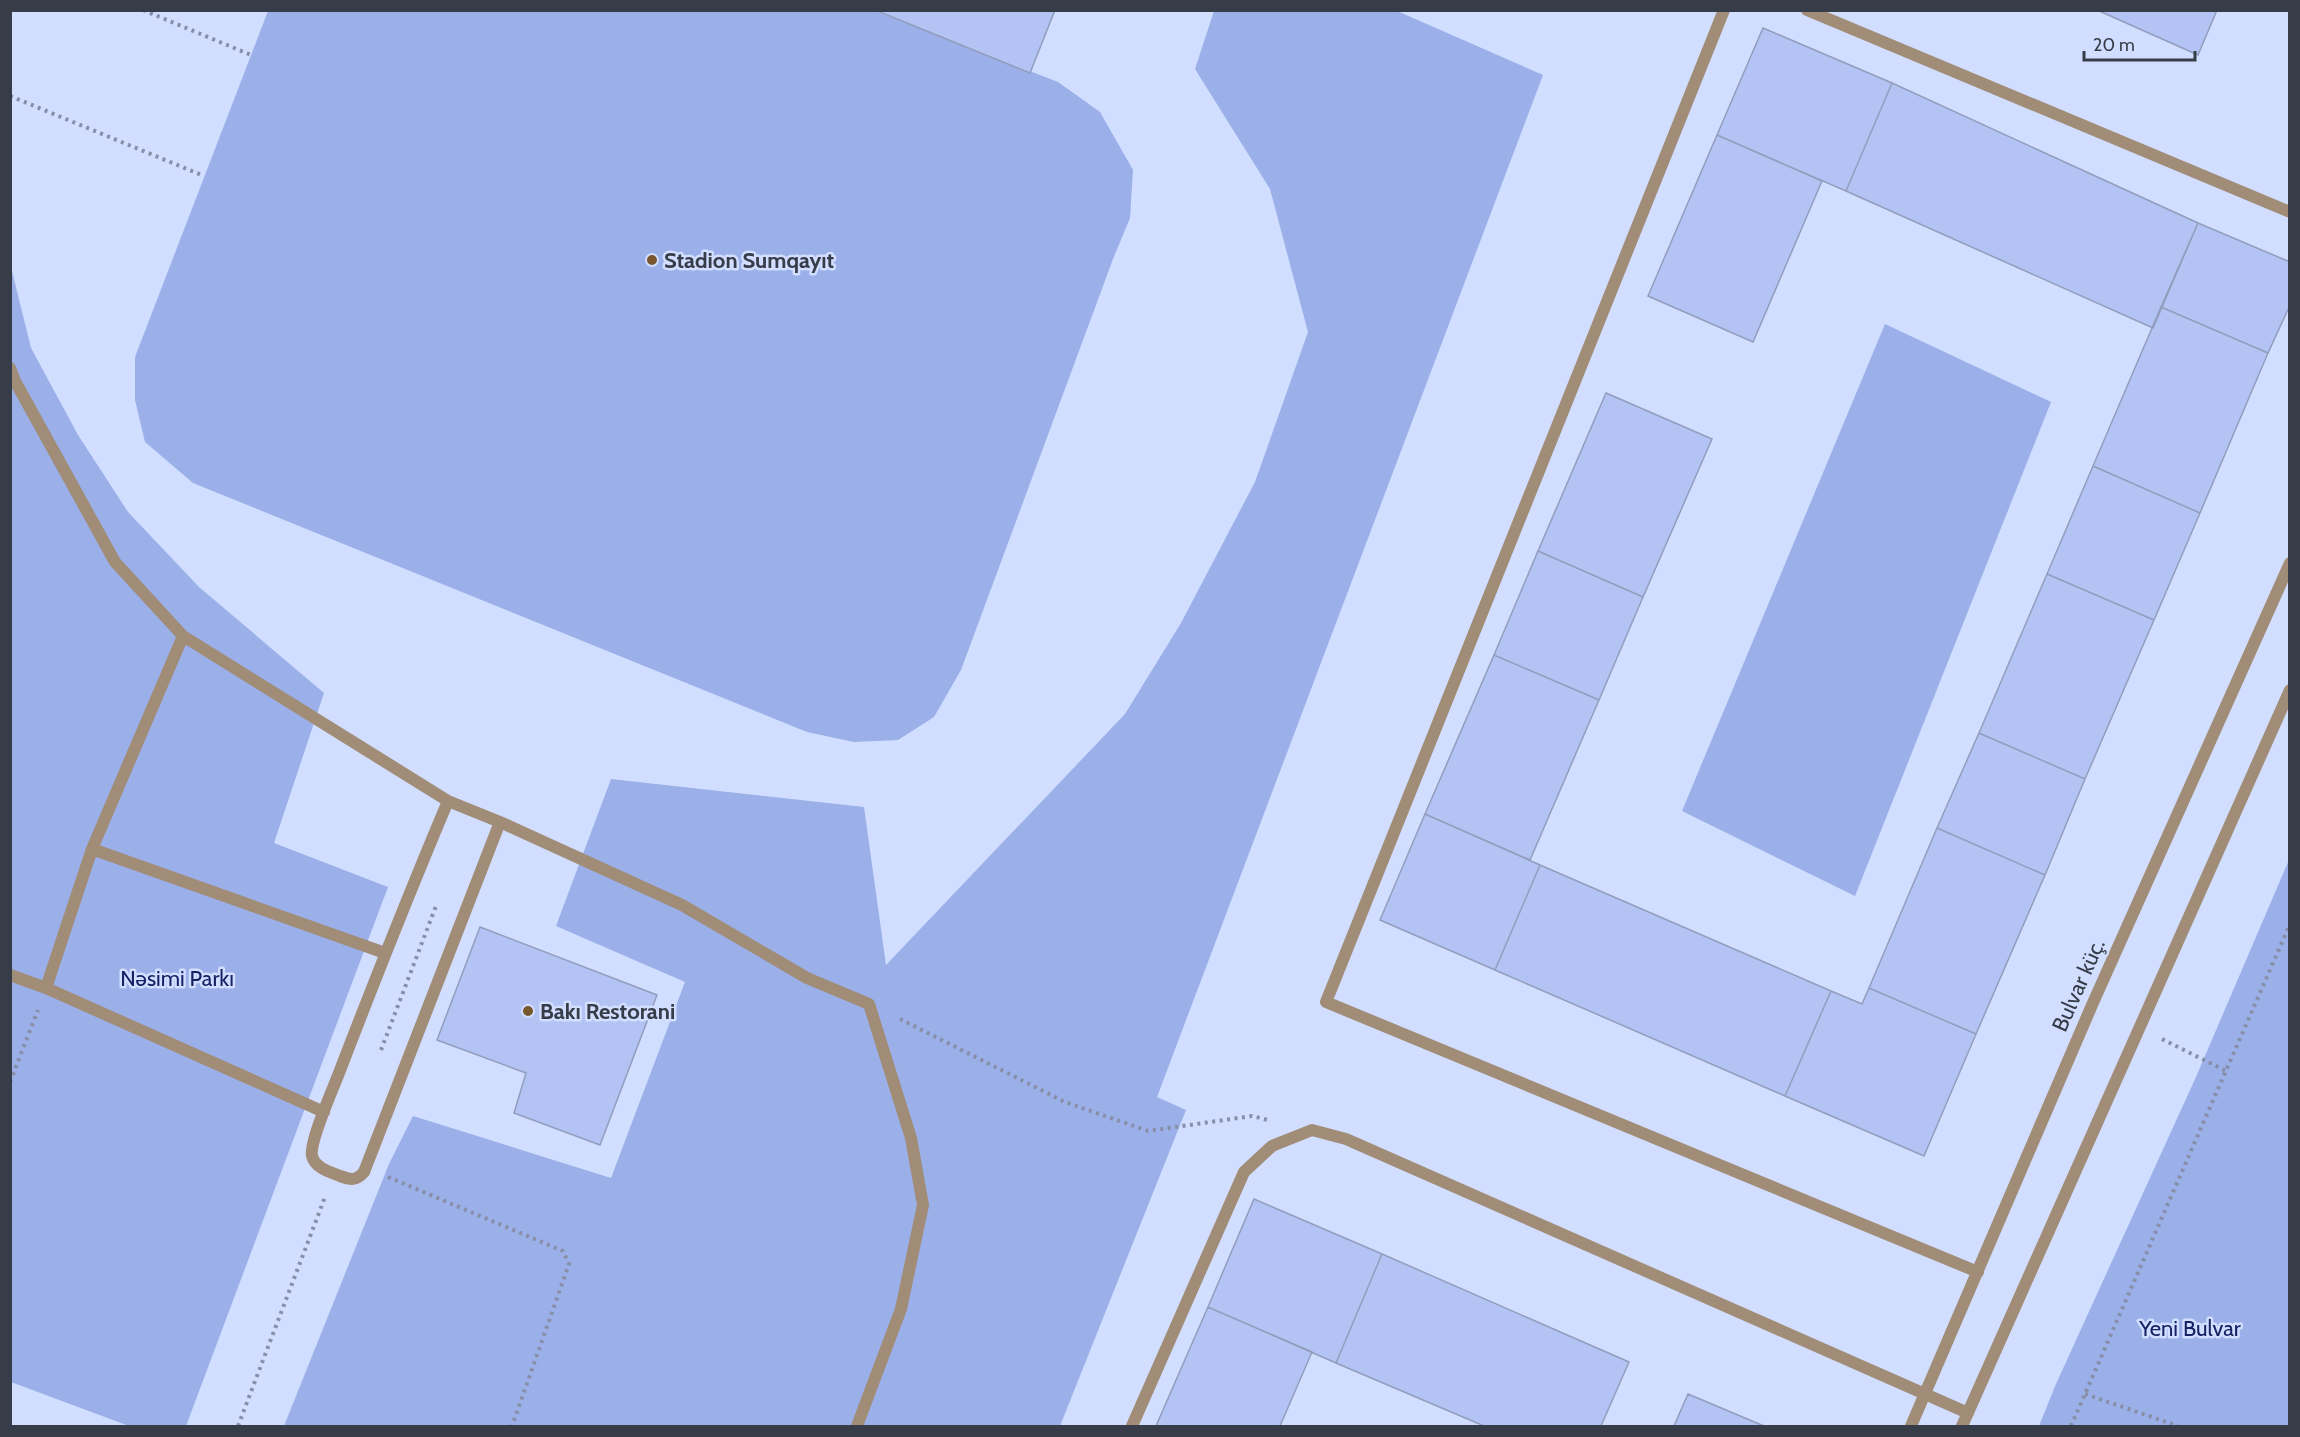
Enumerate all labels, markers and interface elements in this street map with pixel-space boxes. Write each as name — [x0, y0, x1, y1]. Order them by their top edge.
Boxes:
scale bar — [2084, 24, 2195, 62]
text: 20 m — [2093, 34, 2135, 56]
place label: Stadion Sumqayıt — [664, 247, 835, 274]
marker: Stadion Sumqayıt — [645, 253, 659, 267]
street label: Bulvar küç. — [2046, 935, 2111, 1036]
park label: Nəsimi Parkı — [120, 965, 234, 992]
place label: Bakı Restorani — [540, 998, 675, 1025]
marker: Bakı Restorani — [521, 1004, 535, 1018]
park label: Yeni Bulvar — [2138, 1315, 2241, 1342]

